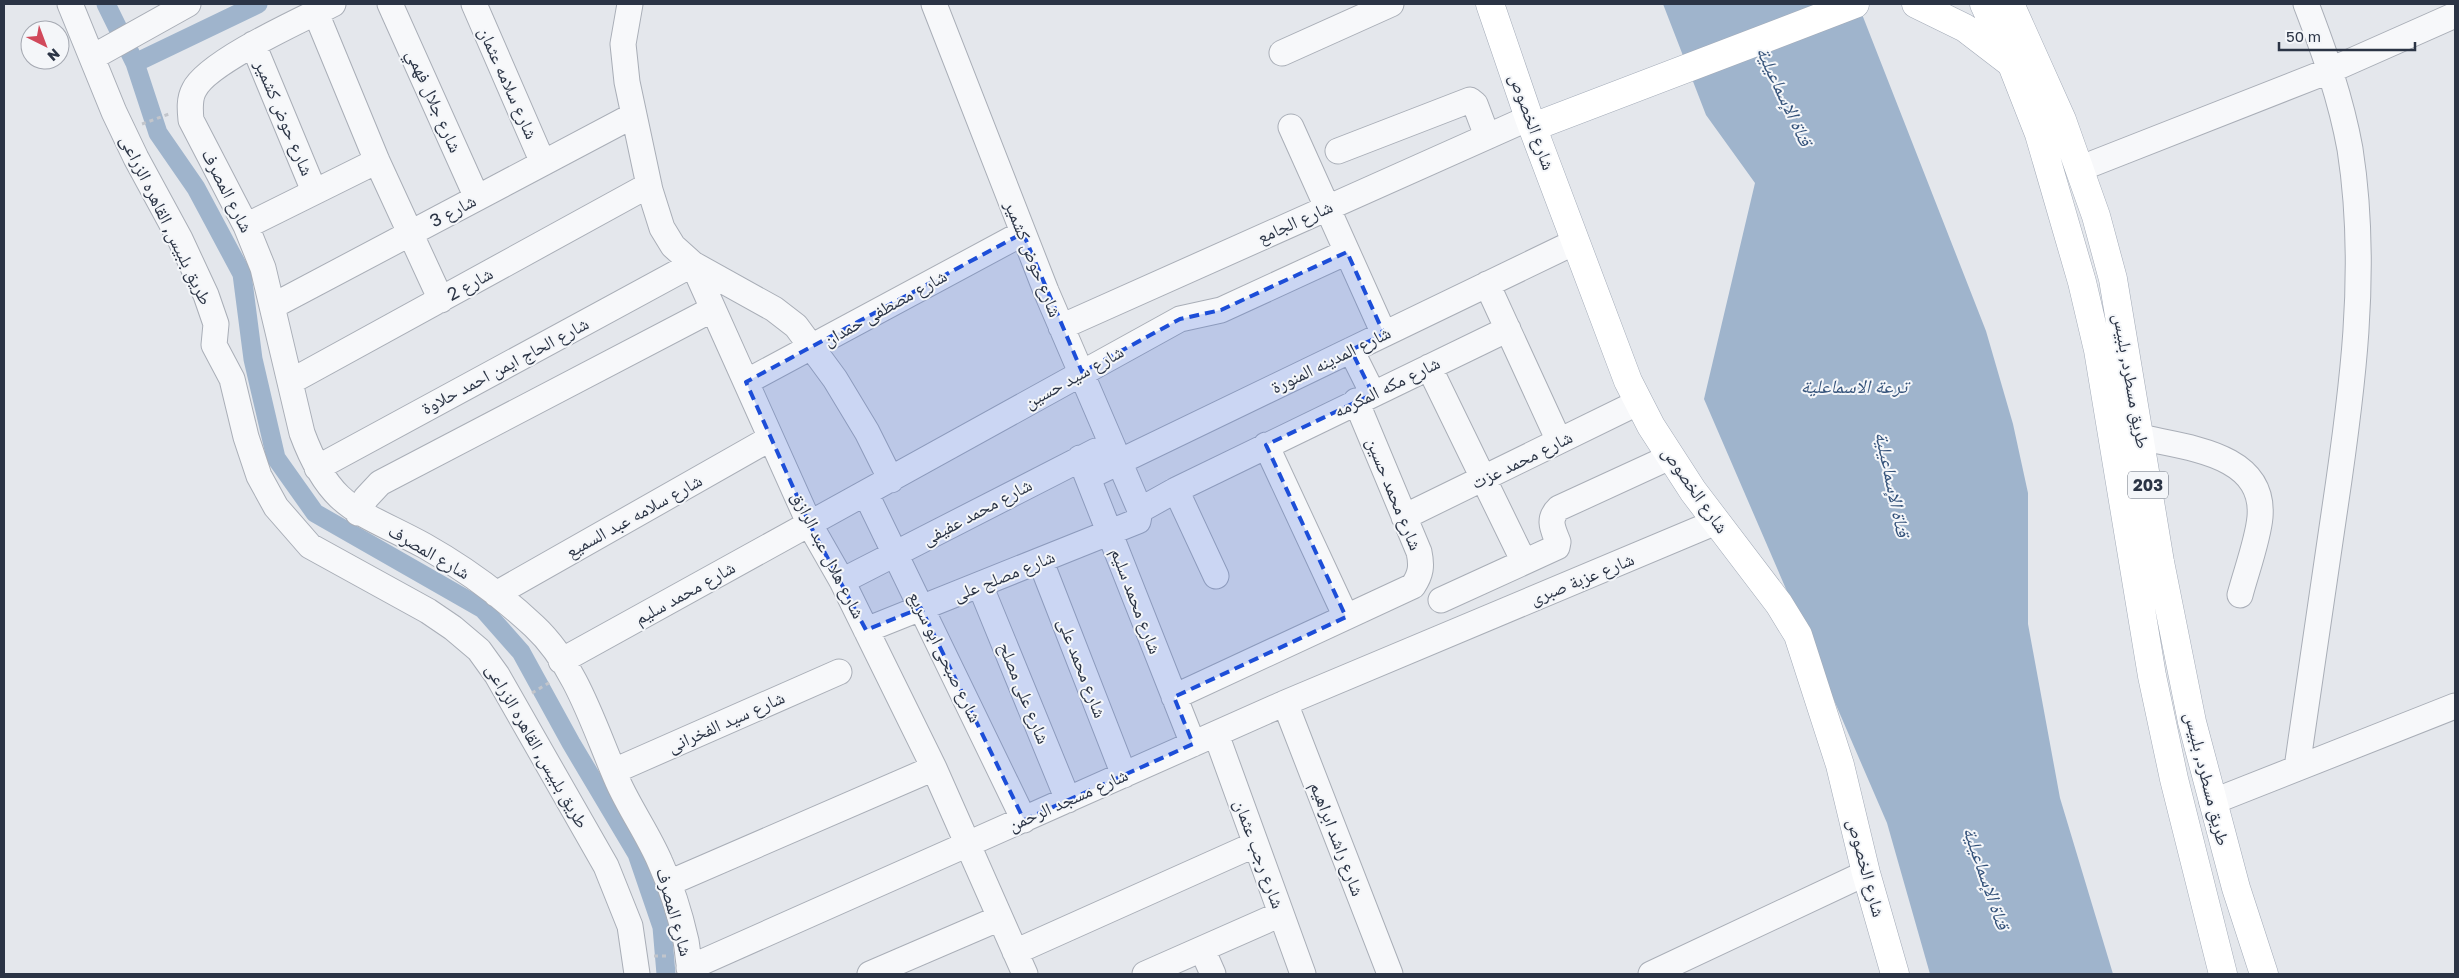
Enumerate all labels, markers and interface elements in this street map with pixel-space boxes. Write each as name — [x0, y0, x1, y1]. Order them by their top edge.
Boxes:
north arrow — [20, 20, 70, 70]
scale bar — [2279, 20, 2415, 52]
street label: شارع سلامه عثمان — [473, 23, 543, 143]
text: 50 m — [2286, 27, 2321, 45]
water label: قناة الإسماعيلية — [1752, 42, 1820, 152]
text: N — [44, 45, 64, 65]
street label: شارع جلال فهمي — [398, 46, 467, 157]
street label: شارع حوض كشمير — [249, 56, 319, 179]
street label: شارع الخصوص — [1504, 70, 1561, 173]
street label: طريق بلبيس, القاهره الزراعى — [115, 131, 218, 309]
street label: شارع المصرف — [197, 145, 258, 236]
street label: شارع 3 — [426, 189, 480, 232]
street label: شارع الجامع — [1254, 195, 1336, 249]
street label: شارع حوض كشمير — [999, 196, 1067, 320]
street label: شارع 2 — [443, 262, 497, 306]
street label: شارع مصطفى حمدان — [819, 264, 951, 351]
street label: شارع الحاج ايمن احمد حلاوة — [417, 312, 593, 420]
street label: طريق مسطرد, بلبيس — [2108, 312, 2155, 450]
street label: شارع المدينه المنورة — [1267, 321, 1394, 398]
street label: شارع سيد حسين — [1020, 340, 1128, 413]
street label: شارع مكه المكرمه — [1330, 351, 1444, 422]
water label: ترعة الاسماعلية — [1801, 374, 1912, 397]
street label: شارع محمد عزت — [1467, 425, 1576, 494]
water label: قناة الإسماعيلية — [1870, 429, 1916, 542]
street label: شارع محمد حسين — [1361, 434, 1428, 554]
street label: شارع الخصوص — [1657, 442, 1734, 538]
street label: شارع سلامه عبد السميع — [562, 469, 706, 563]
road number: 203 — [2128, 472, 2168, 498]
street label: شارع محمد عفيفى — [918, 473, 1036, 550]
street label: شارع هلال عبد الرازق — [786, 487, 870, 622]
street label: شارع المصرف — [384, 519, 474, 584]
street label: شارع مصلح على — [950, 545, 1058, 607]
street label: شارع محمد سليم — [1105, 545, 1167, 657]
street label: شارع عزبة صبرى — [1526, 547, 1637, 610]
street label: شارع محمد سليم — [630, 555, 740, 631]
street label: شارع صبحى ابو سريع — [903, 587, 987, 727]
street label: شارع محمد على — [1053, 615, 1112, 721]
street label: شارع على مصلح — [993, 639, 1055, 747]
street label: طريق بلبيس, القاهره الزراعى — [481, 659, 594, 832]
street label: شارع سيد الفخرانى — [664, 685, 788, 758]
street label: طريق مسطرد, بلبيس — [2180, 710, 2235, 848]
street label: شارع مسجد الرحمن — [1004, 763, 1131, 836]
street label: شارع راشد ابراهيم — [1304, 778, 1370, 900]
street label: شارع رجب عثمان — [1229, 796, 1290, 912]
street label: شارع الخصوص — [1842, 816, 1891, 920]
water label: قناة الإسماعيلية — [1958, 824, 2017, 935]
street label: شارع المصرف — [651, 865, 698, 959]

